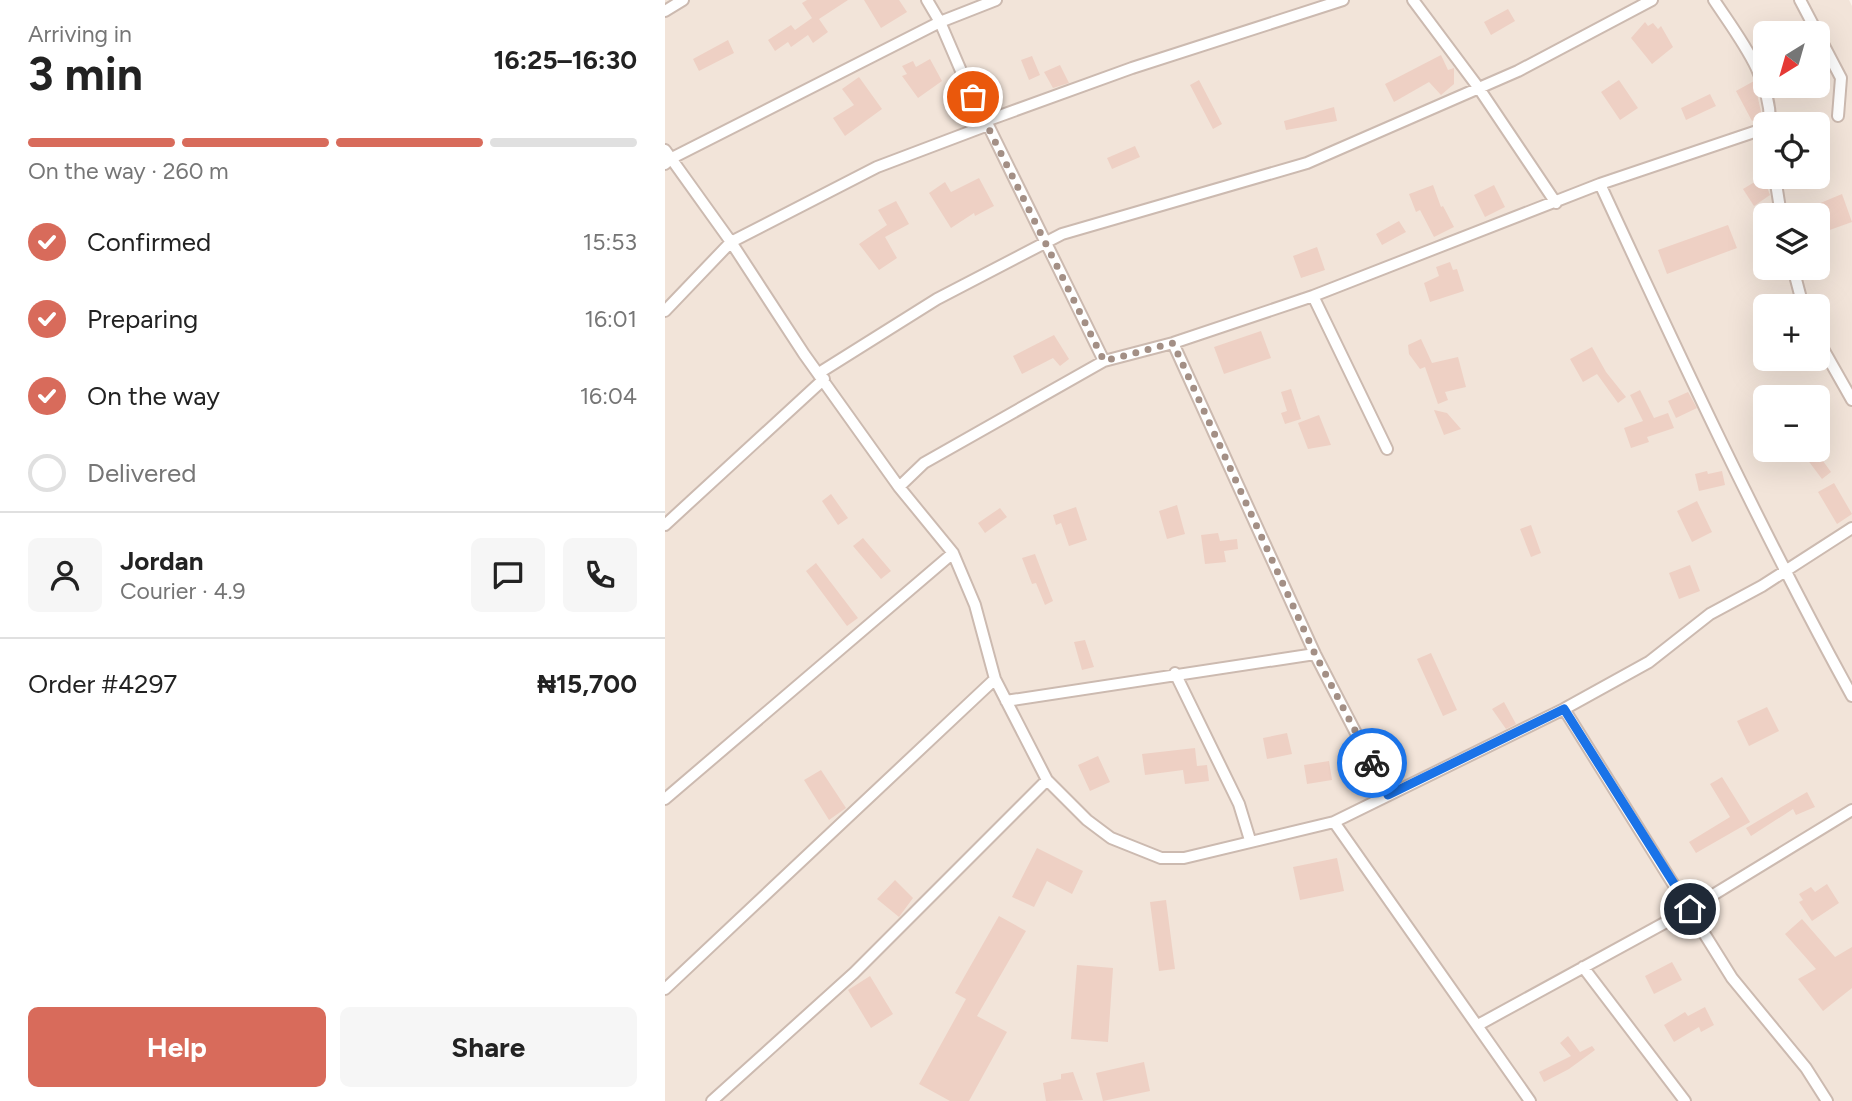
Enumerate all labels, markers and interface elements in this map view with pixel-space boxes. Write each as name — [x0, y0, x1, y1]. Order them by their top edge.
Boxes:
text: Arriving in — [28, 20, 132, 48]
north arrow — [1753, 21, 1831, 98]
map controls — [1753, 21, 1830, 462]
text: 16:25–16:30 — [493, 44, 637, 76]
text: 3 min — [28, 46, 143, 102]
pin — [943, 67, 1003, 127]
icon: bag — [954, 78, 992, 116]
button: locate — [1753, 112, 1830, 189]
text: On the way · 260 m — [28, 157, 229, 185]
button: layers — [1753, 203, 1830, 280]
icon: check — [28, 223, 66, 261]
text: Confirmed — [87, 226, 211, 258]
text: 15:53 — [583, 228, 637, 256]
button: + — [1753, 294, 1830, 371]
icon: check — [28, 300, 66, 338]
text: Preparing — [87, 303, 198, 335]
text: 16:01 — [584, 305, 637, 333]
icon: check — [28, 377, 66, 415]
text: On the way — [87, 380, 220, 412]
text: 16:04 — [580, 382, 637, 410]
button: − — [1753, 385, 1830, 462]
text: Delivered — [87, 457, 196, 489]
button: person — [28, 538, 102, 612]
button: chat — [471, 538, 545, 612]
button: phone — [563, 538, 637, 612]
text: Jordan — [120, 545, 203, 577]
text: Courier · 4.9 — [120, 577, 246, 605]
text: Order #4297 — [28, 668, 177, 700]
text: ₦15,700 — [537, 668, 637, 700]
courier — [1337, 728, 1407, 798]
icon: bike — [1353, 744, 1391, 782]
pin — [1660, 879, 1720, 939]
icon: home — [1671, 890, 1709, 928]
button: Help — [28, 1007, 326, 1087]
button: Share — [340, 1007, 637, 1087]

